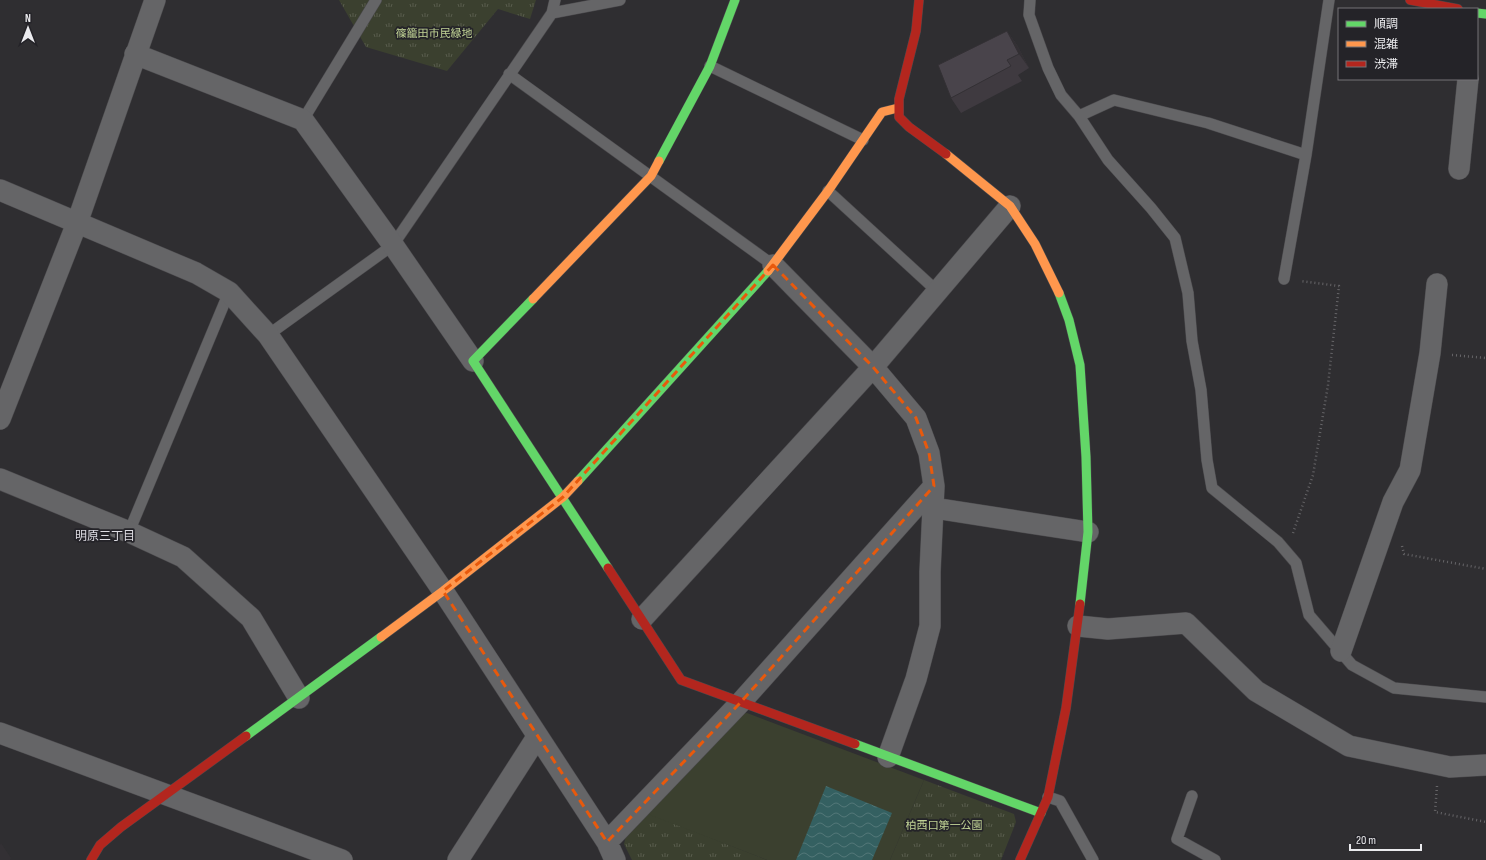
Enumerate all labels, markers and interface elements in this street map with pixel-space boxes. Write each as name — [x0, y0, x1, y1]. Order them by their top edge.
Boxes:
north arrow — [8, 8, 48, 48]
legend — [1338, 8, 1478, 80]
text: N — [25, 12, 31, 25]
text: 順調 — [1374, 17, 1398, 32]
park label: 篠籠田市民緑地 — [396, 27, 473, 40]
text: 混雑 — [1374, 37, 1398, 52]
text: 渋滞 — [1374, 57, 1398, 72]
district label: 明原三丁目 — [75, 529, 135, 544]
park label: 柏西口第一公園 — [906, 819, 983, 832]
scale bar — [1350, 826, 1421, 852]
text: 20 m — [1356, 833, 1376, 848]

